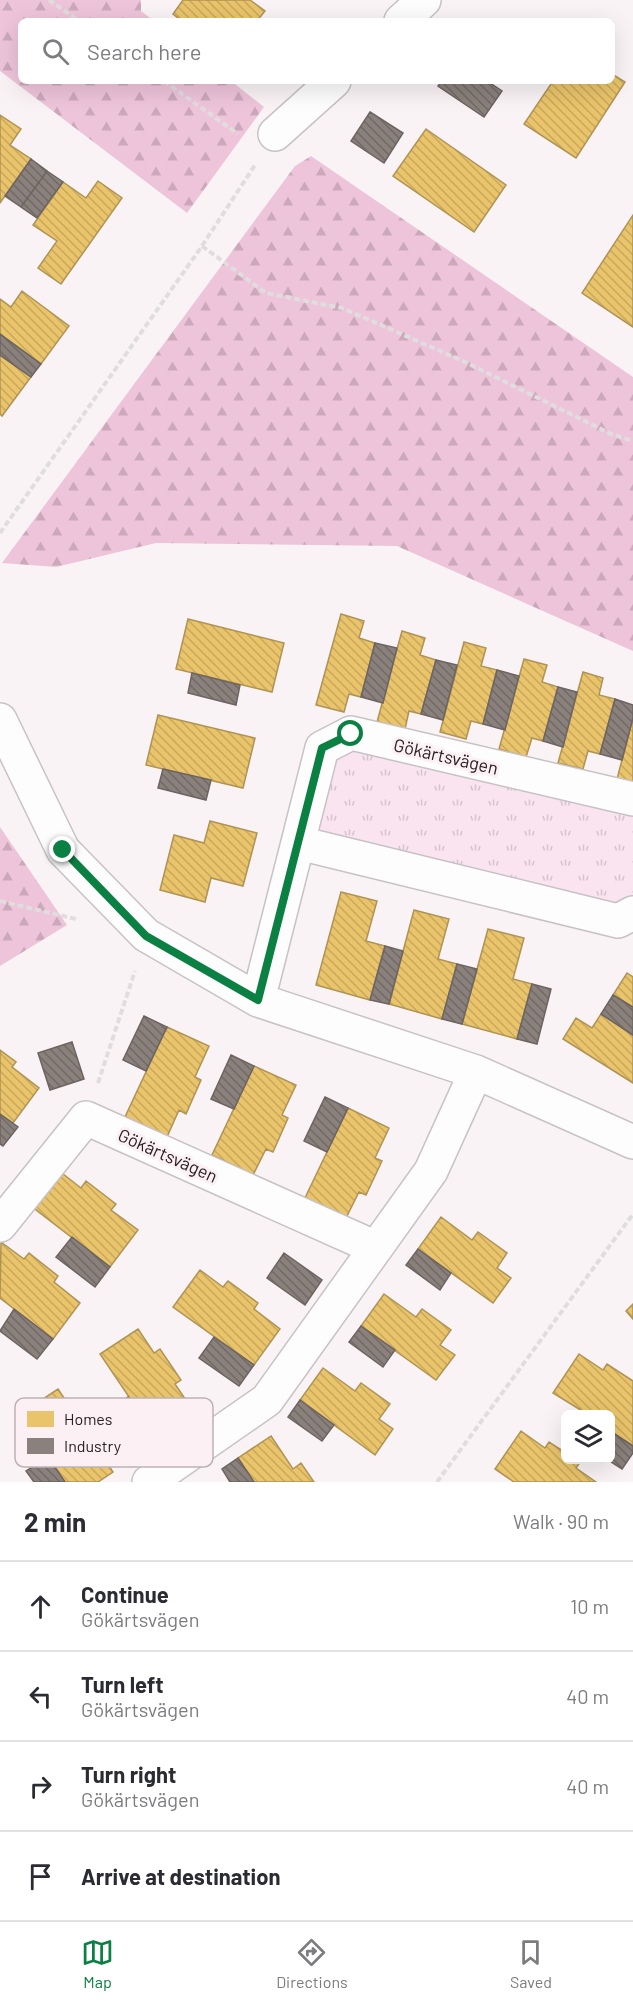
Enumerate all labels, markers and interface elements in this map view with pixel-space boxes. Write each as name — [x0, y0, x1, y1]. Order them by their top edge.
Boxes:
search box — [18, 18, 615, 84]
icon: search — [39, 35, 72, 68]
text: Search here — [87, 38, 201, 64]
route start — [337, 720, 363, 746]
street label: Gökärtsvägen — [392, 733, 500, 779]
route end — [49, 836, 75, 862]
street label: Gökärtsvägen — [115, 1123, 221, 1187]
legend — [15, 1398, 213, 1467]
text: Homes — [64, 1409, 112, 1428]
map controls — [561, 1410, 615, 1464]
button: layers — [561, 1410, 615, 1464]
text: Industry — [64, 1436, 122, 1455]
text: 2 min — [24, 1506, 86, 1537]
text: Walk · 90 m — [513, 1509, 609, 1533]
text: Continue — [81, 1581, 169, 1607]
icon: ahead — [24, 1590, 57, 1623]
text: 10 m — [570, 1594, 609, 1618]
text: Gökärtsvägen — [81, 1607, 199, 1631]
text: Turn left — [81, 1671, 164, 1697]
icon: left — [24, 1680, 57, 1713]
text: 40 m — [566, 1684, 609, 1708]
text: Gökärtsvägen — [81, 1697, 199, 1721]
text: Turn right — [81, 1761, 176, 1787]
icon: right — [24, 1770, 57, 1803]
text: 40 m — [566, 1774, 609, 1798]
text: Gökärtsvägen — [81, 1787, 199, 1811]
icon: arrive — [24, 1860, 57, 1893]
text: Arrive at destination — [81, 1863, 280, 1889]
tab: Map — [81, 1936, 114, 1991]
tab: Directions — [276, 1936, 348, 1991]
tab: Saved — [510, 1936, 552, 1991]

